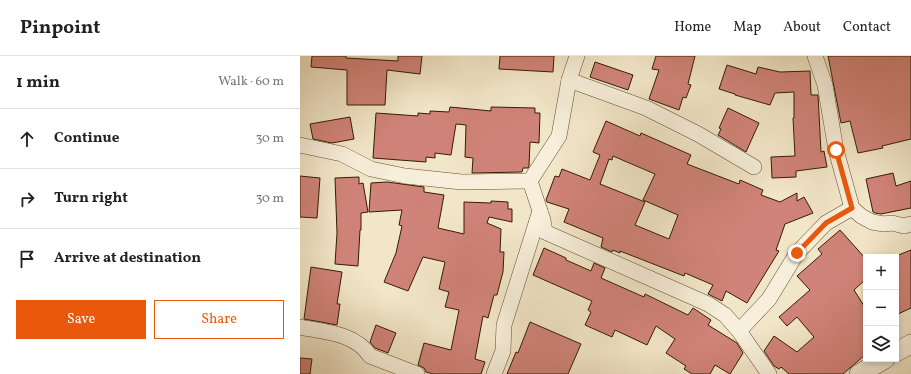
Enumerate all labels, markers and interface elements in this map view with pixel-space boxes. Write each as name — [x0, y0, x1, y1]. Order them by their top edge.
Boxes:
text: Pinpoint — [20, 15, 100, 41]
text: Home — [674, 18, 711, 37]
text: Map — [733, 18, 761, 37]
text: About — [783, 18, 821, 37]
text: Contact — [843, 18, 891, 37]
text: 1 min — [16, 71, 60, 94]
text: Walk · 60 m — [218, 73, 284, 91]
icon: ahead — [16, 128, 38, 150]
text: Continue — [54, 128, 119, 149]
text: 30 m — [256, 130, 284, 148]
route start — [827, 141, 845, 159]
icon: right — [16, 188, 38, 210]
text: Turn right — [54, 188, 128, 209]
text: 30 m — [256, 190, 284, 208]
route end — [788, 244, 806, 262]
icon: arrive — [16, 248, 38, 270]
text: Arrive at destination — [54, 248, 201, 269]
map controls — [863, 254, 899, 362]
button: + — [863, 254, 899, 290]
button: − — [863, 290, 899, 326]
button: Save — [16, 300, 146, 339]
button: Share — [154, 300, 284, 339]
button: layers — [863, 326, 899, 362]

